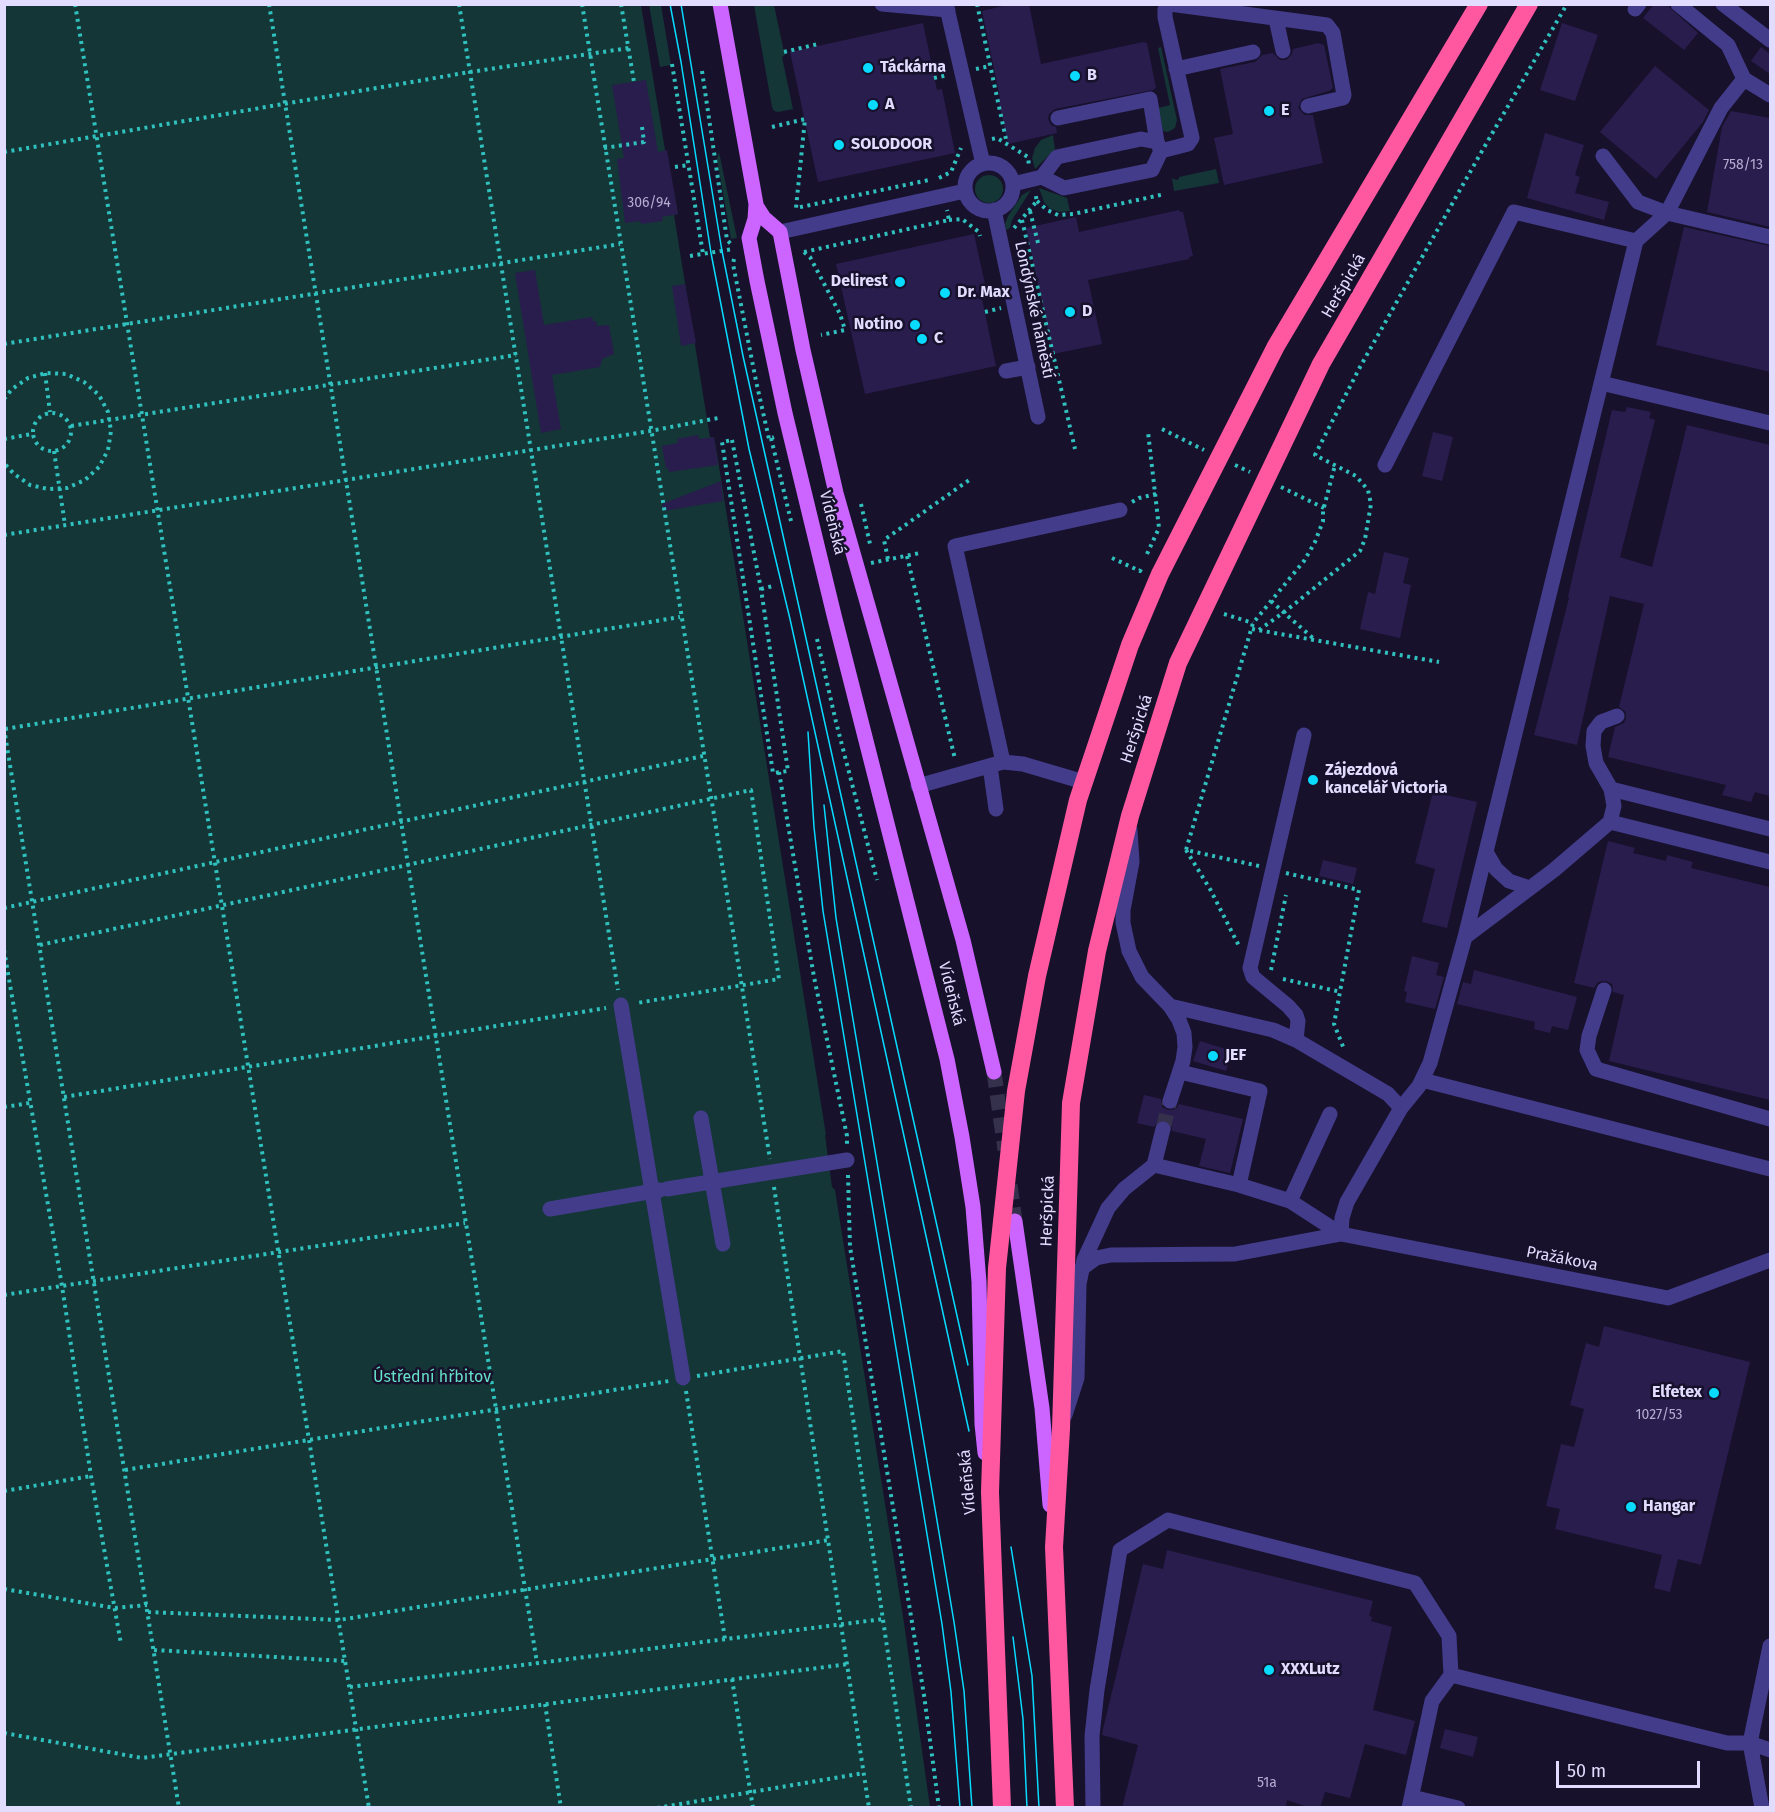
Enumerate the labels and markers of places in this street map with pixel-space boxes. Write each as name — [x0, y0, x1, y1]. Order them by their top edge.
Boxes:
place label: Táckárna — [880, 58, 946, 78]
marker: Táckárna — [861, 61, 875, 75]
place label: B — [1087, 66, 1097, 86]
marker: B — [1068, 69, 1082, 83]
place label: A — [885, 95, 894, 115]
marker: A — [866, 98, 880, 112]
place label: E — [1281, 101, 1289, 121]
marker: E — [1262, 104, 1276, 118]
place label: SOLODOOR — [851, 135, 932, 155]
marker: SOLODOOR — [832, 138, 846, 152]
place label: Delirest — [831, 272, 888, 292]
marker: Delirest — [893, 275, 907, 289]
place label: Dr. Max — [957, 283, 1010, 303]
marker: Dr. Max — [938, 286, 952, 300]
place label: D — [1082, 302, 1092, 322]
marker: D — [1063, 305, 1077, 319]
place label: Notino — [854, 315, 903, 335]
marker: Notino — [908, 318, 922, 332]
place label: C — [934, 329, 943, 349]
marker: C — [915, 332, 929, 346]
place label: Zájezdová kancelář Victoria — [1325, 761, 1448, 799]
marker: Zájezdová kancelář Victoria — [1306, 773, 1320, 787]
place label: JEF — [1225, 1046, 1246, 1066]
marker: JEF — [1206, 1049, 1220, 1063]
place label: Elfetex — [1652, 1383, 1702, 1403]
marker: Elfetex — [1707, 1386, 1721, 1400]
place label: Hangar — [1643, 1497, 1695, 1517]
marker: Hangar — [1624, 1500, 1638, 1514]
place label: XXXLutz — [1281, 1660, 1340, 1680]
marker: XXXLutz — [1262, 1663, 1276, 1677]

